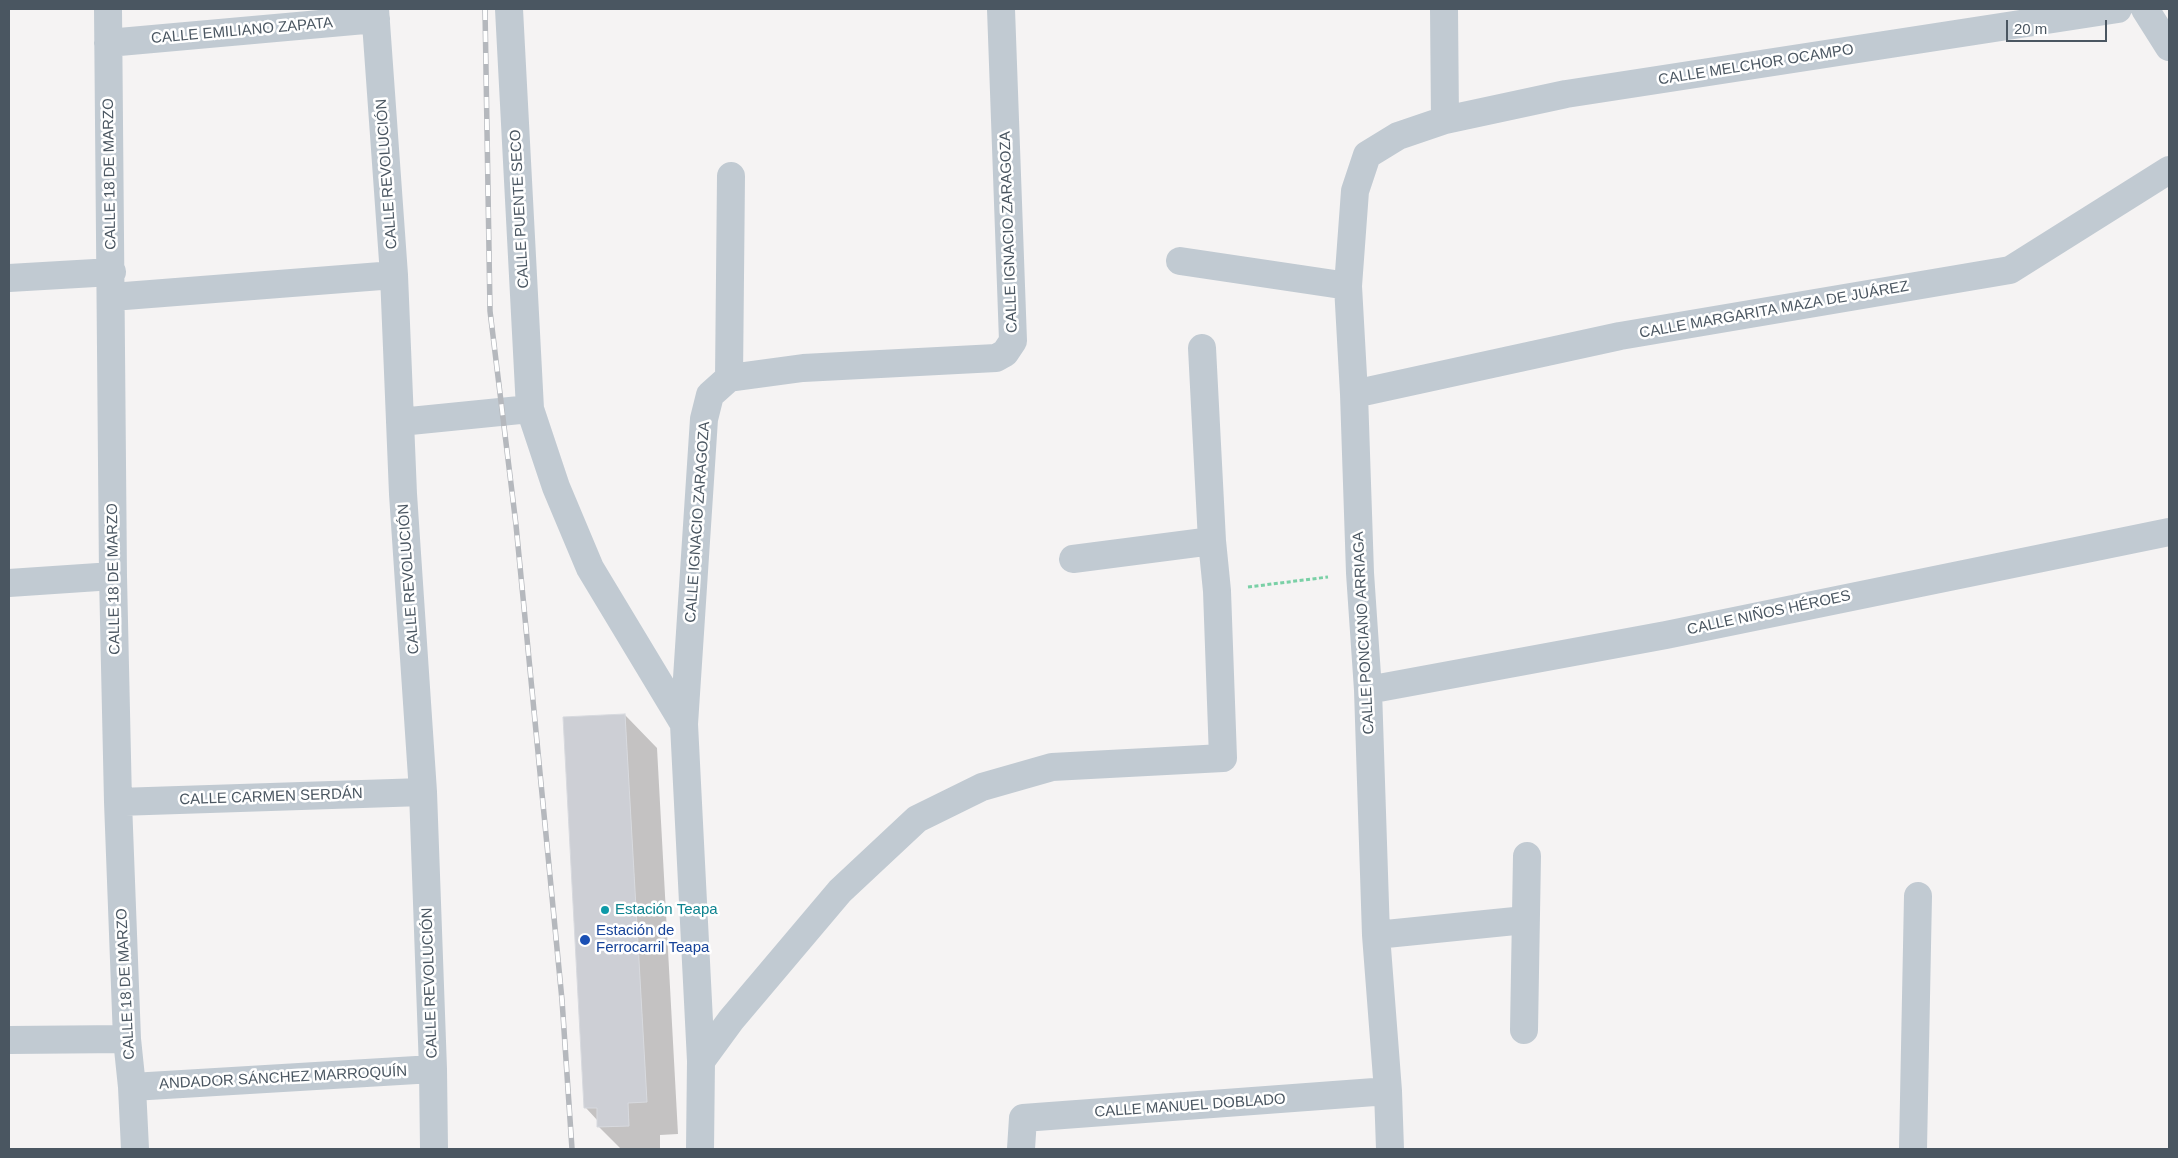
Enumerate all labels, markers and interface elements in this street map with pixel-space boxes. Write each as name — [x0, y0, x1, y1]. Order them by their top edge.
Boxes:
scale bar — [2008, 10, 2109, 42]
street label: CALLE EMILIANO ZAPATA — [150, 14, 334, 48]
text: 20 m — [2014, 20, 2047, 37]
street label: CALLE MELCHOR OCAMPO — [1657, 41, 1855, 89]
street label: CALLE 18 DE MARZO — [100, 98, 120, 250]
street label: CALLE REVOLUCIÓN — [373, 98, 401, 250]
street label: CALLE PUENTE SECO — [507, 129, 533, 289]
street label: CALLE IGNACIO ZARAGOZA — [996, 131, 1022, 333]
street label: CALLE MARGARITA MAZA DE JUÁREZ — [1638, 277, 1910, 343]
street label: CALLE IGNACIO ZARAGOZA — [682, 421, 714, 623]
street label: CALLE 18 DE MARZO — [104, 503, 124, 655]
street label: CALLE REVOLUCIÓN — [395, 503, 423, 655]
street label: CALLE PONCIANO ARRIAGA — [1350, 531, 1378, 735]
street label: CALLE NIÑOS HÉROES — [1686, 587, 1852, 639]
street label: CALLE CARMEN SERDÁN — [179, 785, 363, 809]
place label: Estación Teapa — [615, 901, 718, 919]
marker: Estación Teapa — [599, 904, 611, 916]
street label: CALLE REVOLUCIÓN — [418, 907, 442, 1059]
street label: CALLE 18 DE MARZO — [113, 908, 139, 1060]
place label: Estación de Ferrocarril Teapa — [596, 922, 709, 957]
marker: Estación de Ferrocarril Teapa — [578, 933, 592, 947]
street label: ANDADOR SÁNCHEZ MARROQUÍN — [159, 1063, 407, 1093]
street label: CALLE MANUEL DOBLADO — [1094, 1090, 1286, 1122]

